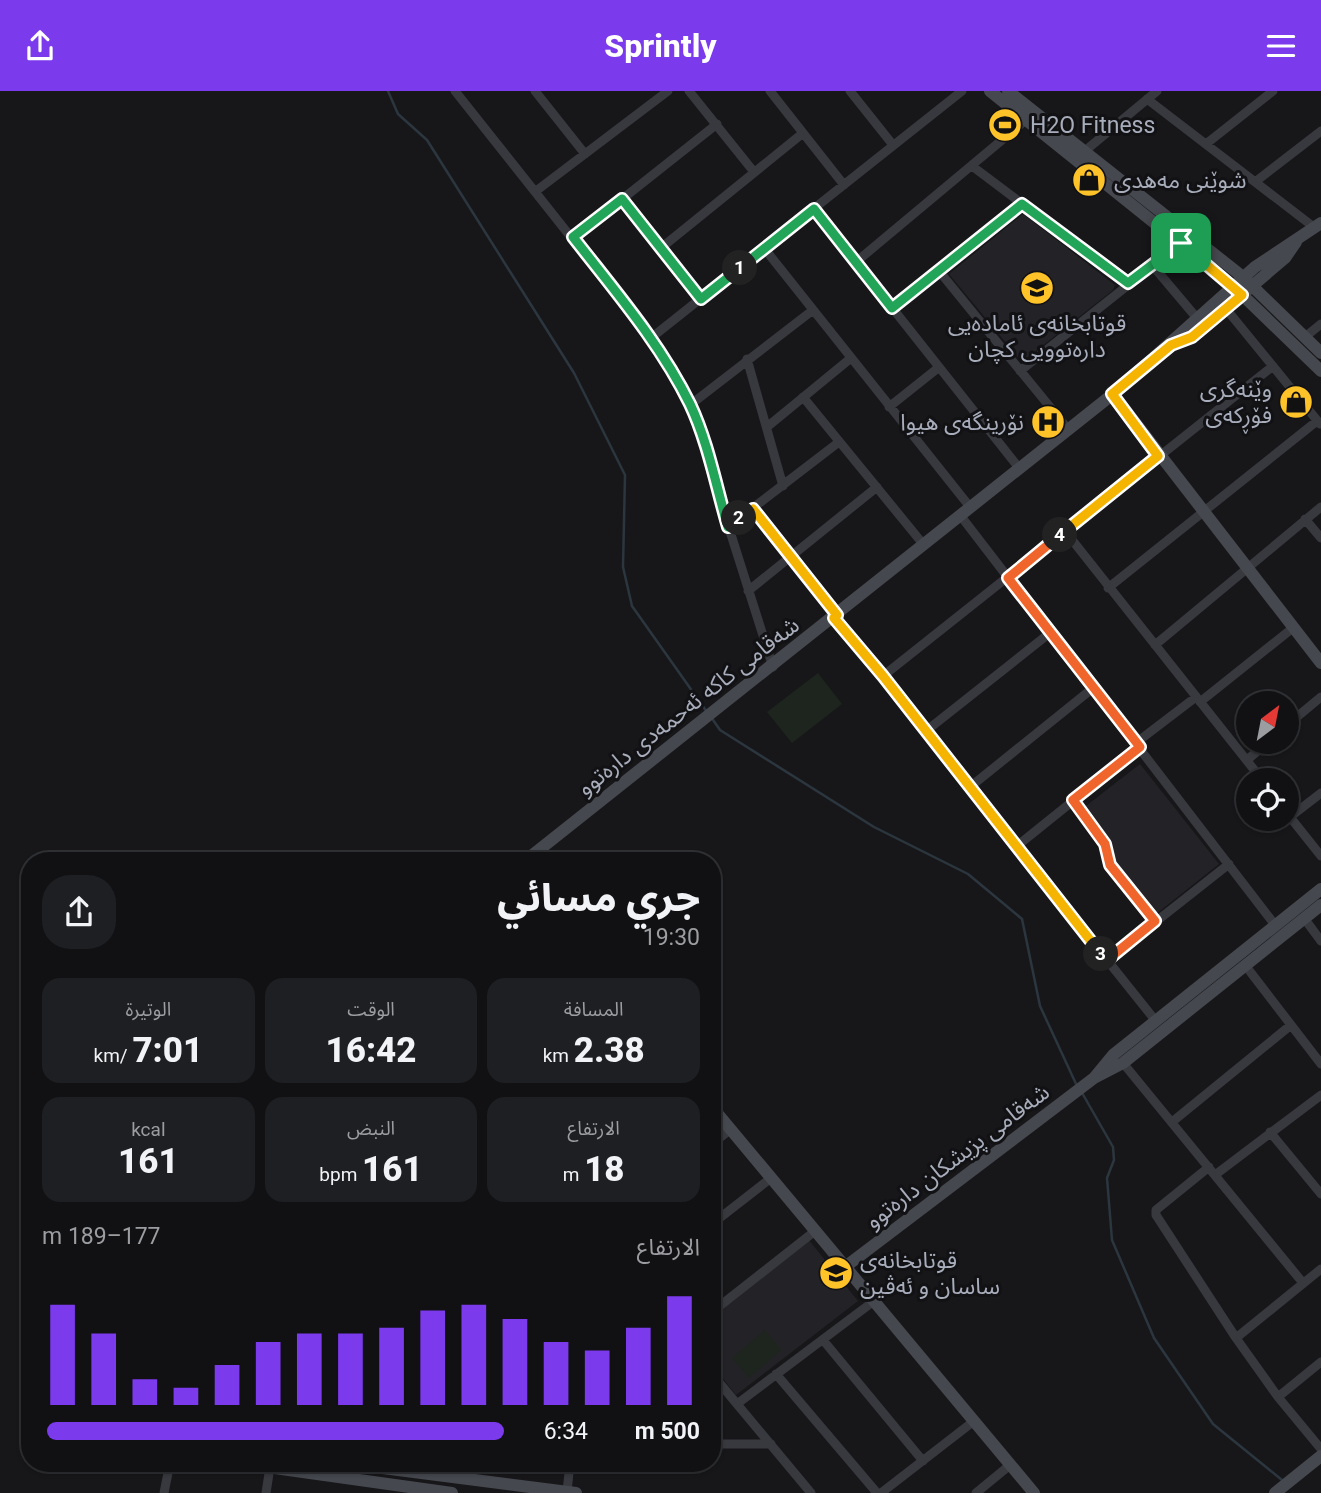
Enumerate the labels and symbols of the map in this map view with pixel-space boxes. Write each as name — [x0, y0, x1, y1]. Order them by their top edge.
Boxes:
sports icon: H2O Fitness — [986, 106, 1024, 144]
place label: H2O Fitness — [1030, 112, 1155, 139]
shop icon: شوێنی مەهدی — [1070, 161, 1108, 199]
place label: شوێنی مەهدی — [1114, 167, 1246, 194]
pin — [1151, 213, 1211, 273]
pin: 1 — [722, 251, 758, 285]
school or university icon: قوتابخانەی ئامادەیی دارەتوویی کچان — [1018, 269, 1056, 307]
place label: قوتابخانەی ئامادەیی دارەتوویی کچان — [948, 310, 1126, 364]
place label: وێنەگری فۆڕکەی — [1200, 376, 1272, 434]
shop icon: وێنەگری فۆڕکەی — [1277, 383, 1315, 421]
hospital icon: نۆرینگەی هیوا — [1029, 403, 1067, 441]
place label: نۆرینگەی هیوا — [900, 409, 1024, 436]
pin: 2 — [722, 501, 756, 535]
pin: 4 — [1042, 517, 1078, 553]
street label: شەقامی کاکە ئەحمەدی دارەتوو — [572, 611, 805, 801]
north arrow — [1236, 691, 1298, 754]
pin: 3 — [1084, 937, 1118, 971]
street label: شەقامی پزیشکان دارەتوو — [860, 1078, 1055, 1235]
place label: قوتابخانەی ساسان و ئەڤین — [860, 1247, 1000, 1300]
school or university icon: قوتابخانەی ساسان و ئەڤین — [817, 1254, 855, 1292]

